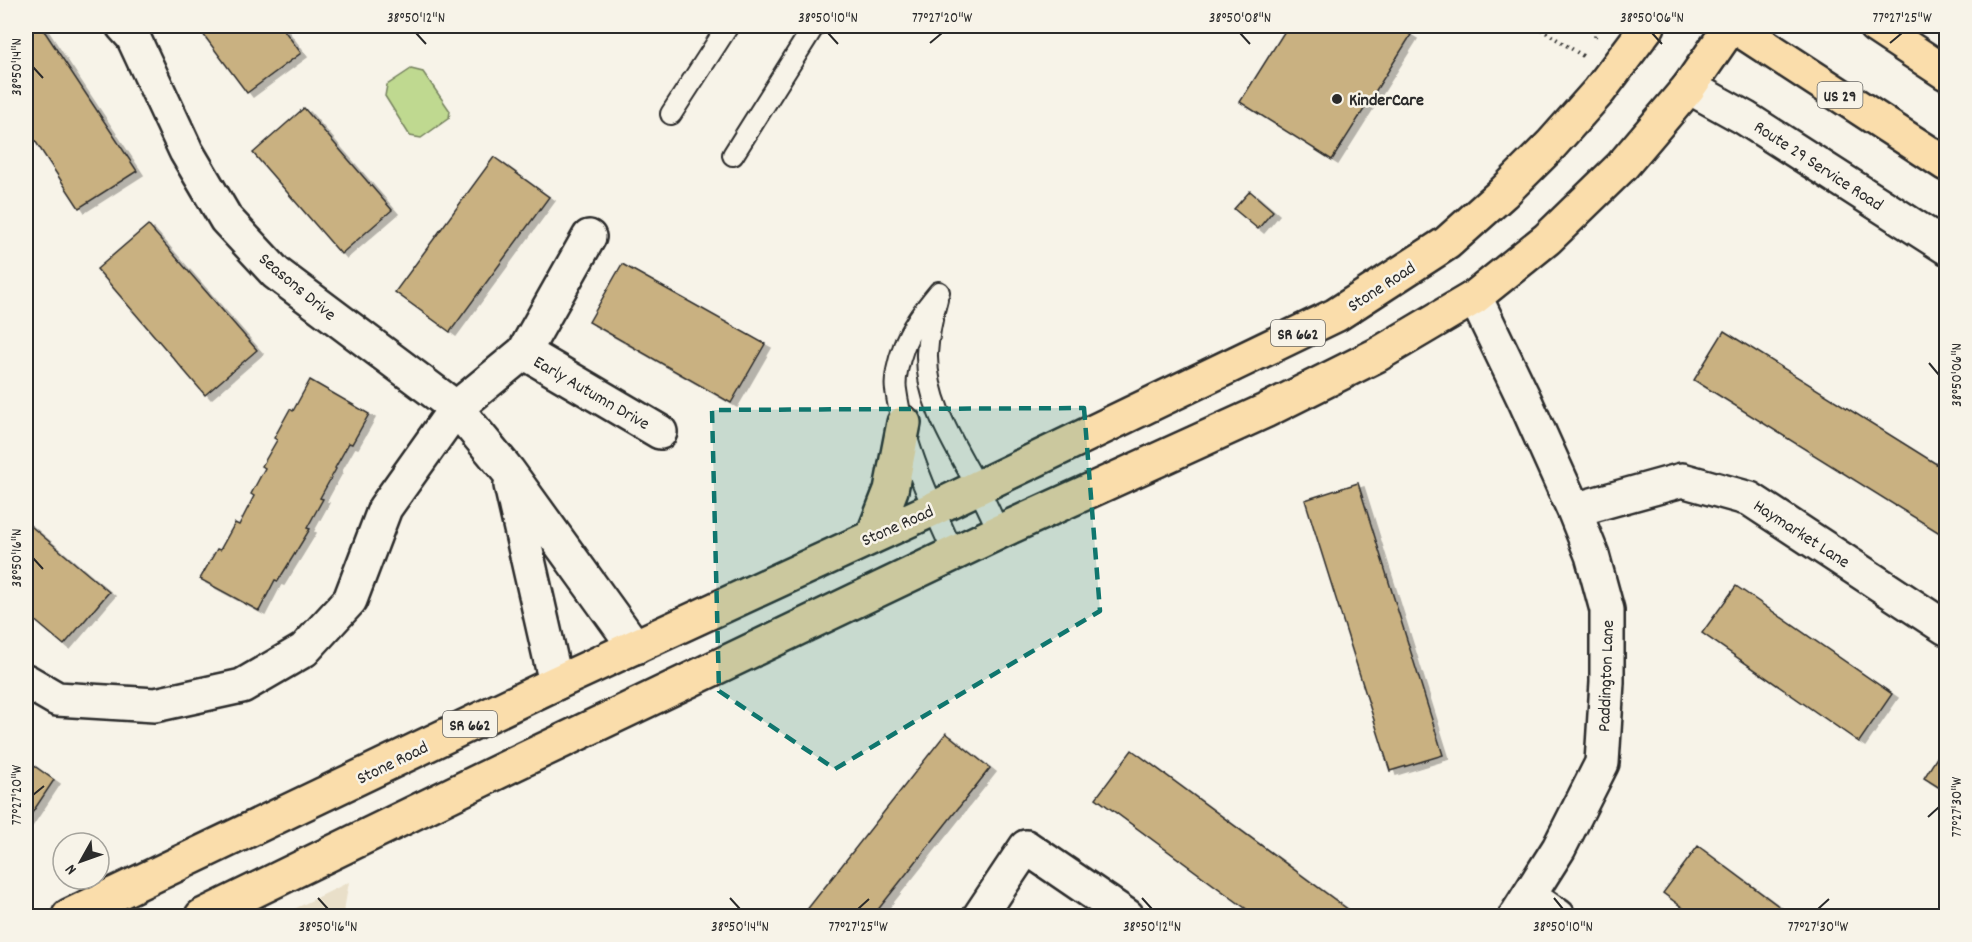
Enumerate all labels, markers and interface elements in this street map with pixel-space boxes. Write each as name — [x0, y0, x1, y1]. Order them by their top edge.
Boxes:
text: 38°50'12"N — [387, 8, 445, 30]
text: 38°50'10"N — [798, 8, 858, 30]
text: 77°27'20"W — [912, 8, 973, 30]
text: 38°50'08"N — [1209, 8, 1271, 30]
text: 38°50'06"N — [1620, 8, 1684, 30]
text: 77°27'25"W — [1872, 8, 1932, 30]
text: 38°50'14"N — [7, 38, 29, 96]
road number: US 29 — [1818, 82, 1862, 108]
place label: KinderCare — [1349, 89, 1424, 114]
marker: KinderCare — [1330, 92, 1344, 106]
street label: Route 29 Service Road — [1748, 116, 1887, 218]
street label: Seasons Drive — [252, 248, 341, 328]
street label: Stone Road — [1343, 257, 1421, 319]
road number: SR 662 — [1271, 320, 1325, 346]
text: 38°50'06"N — [1947, 343, 1969, 407]
street label: Early Autumn Drive — [528, 351, 654, 438]
street label: Haymarket Lane — [1747, 495, 1854, 576]
street label: Stone Road — [858, 500, 938, 554]
text: 38°50'16"N — [7, 529, 29, 587]
street label: Paddington Lane — [1593, 620, 1622, 733]
road number: SR 662 — [443, 711, 497, 737]
street label: Stone Road — [353, 736, 433, 792]
text: 77°27'20"W — [7, 764, 29, 825]
text: 77°27'30"W — [1947, 776, 1969, 837]
north arrow — [51, 831, 111, 891]
text: N — [60, 859, 83, 879]
text: 38°50'16"N — [299, 917, 357, 939]
text: 38°50'14"N — [711, 917, 769, 939]
text: 77°27'25"W — [828, 917, 888, 939]
text: 38°50'12"N — [1123, 917, 1181, 939]
text: 38°50'10"N — [1533, 917, 1593, 939]
text: 77°27'30"W — [1788, 917, 1849, 939]

